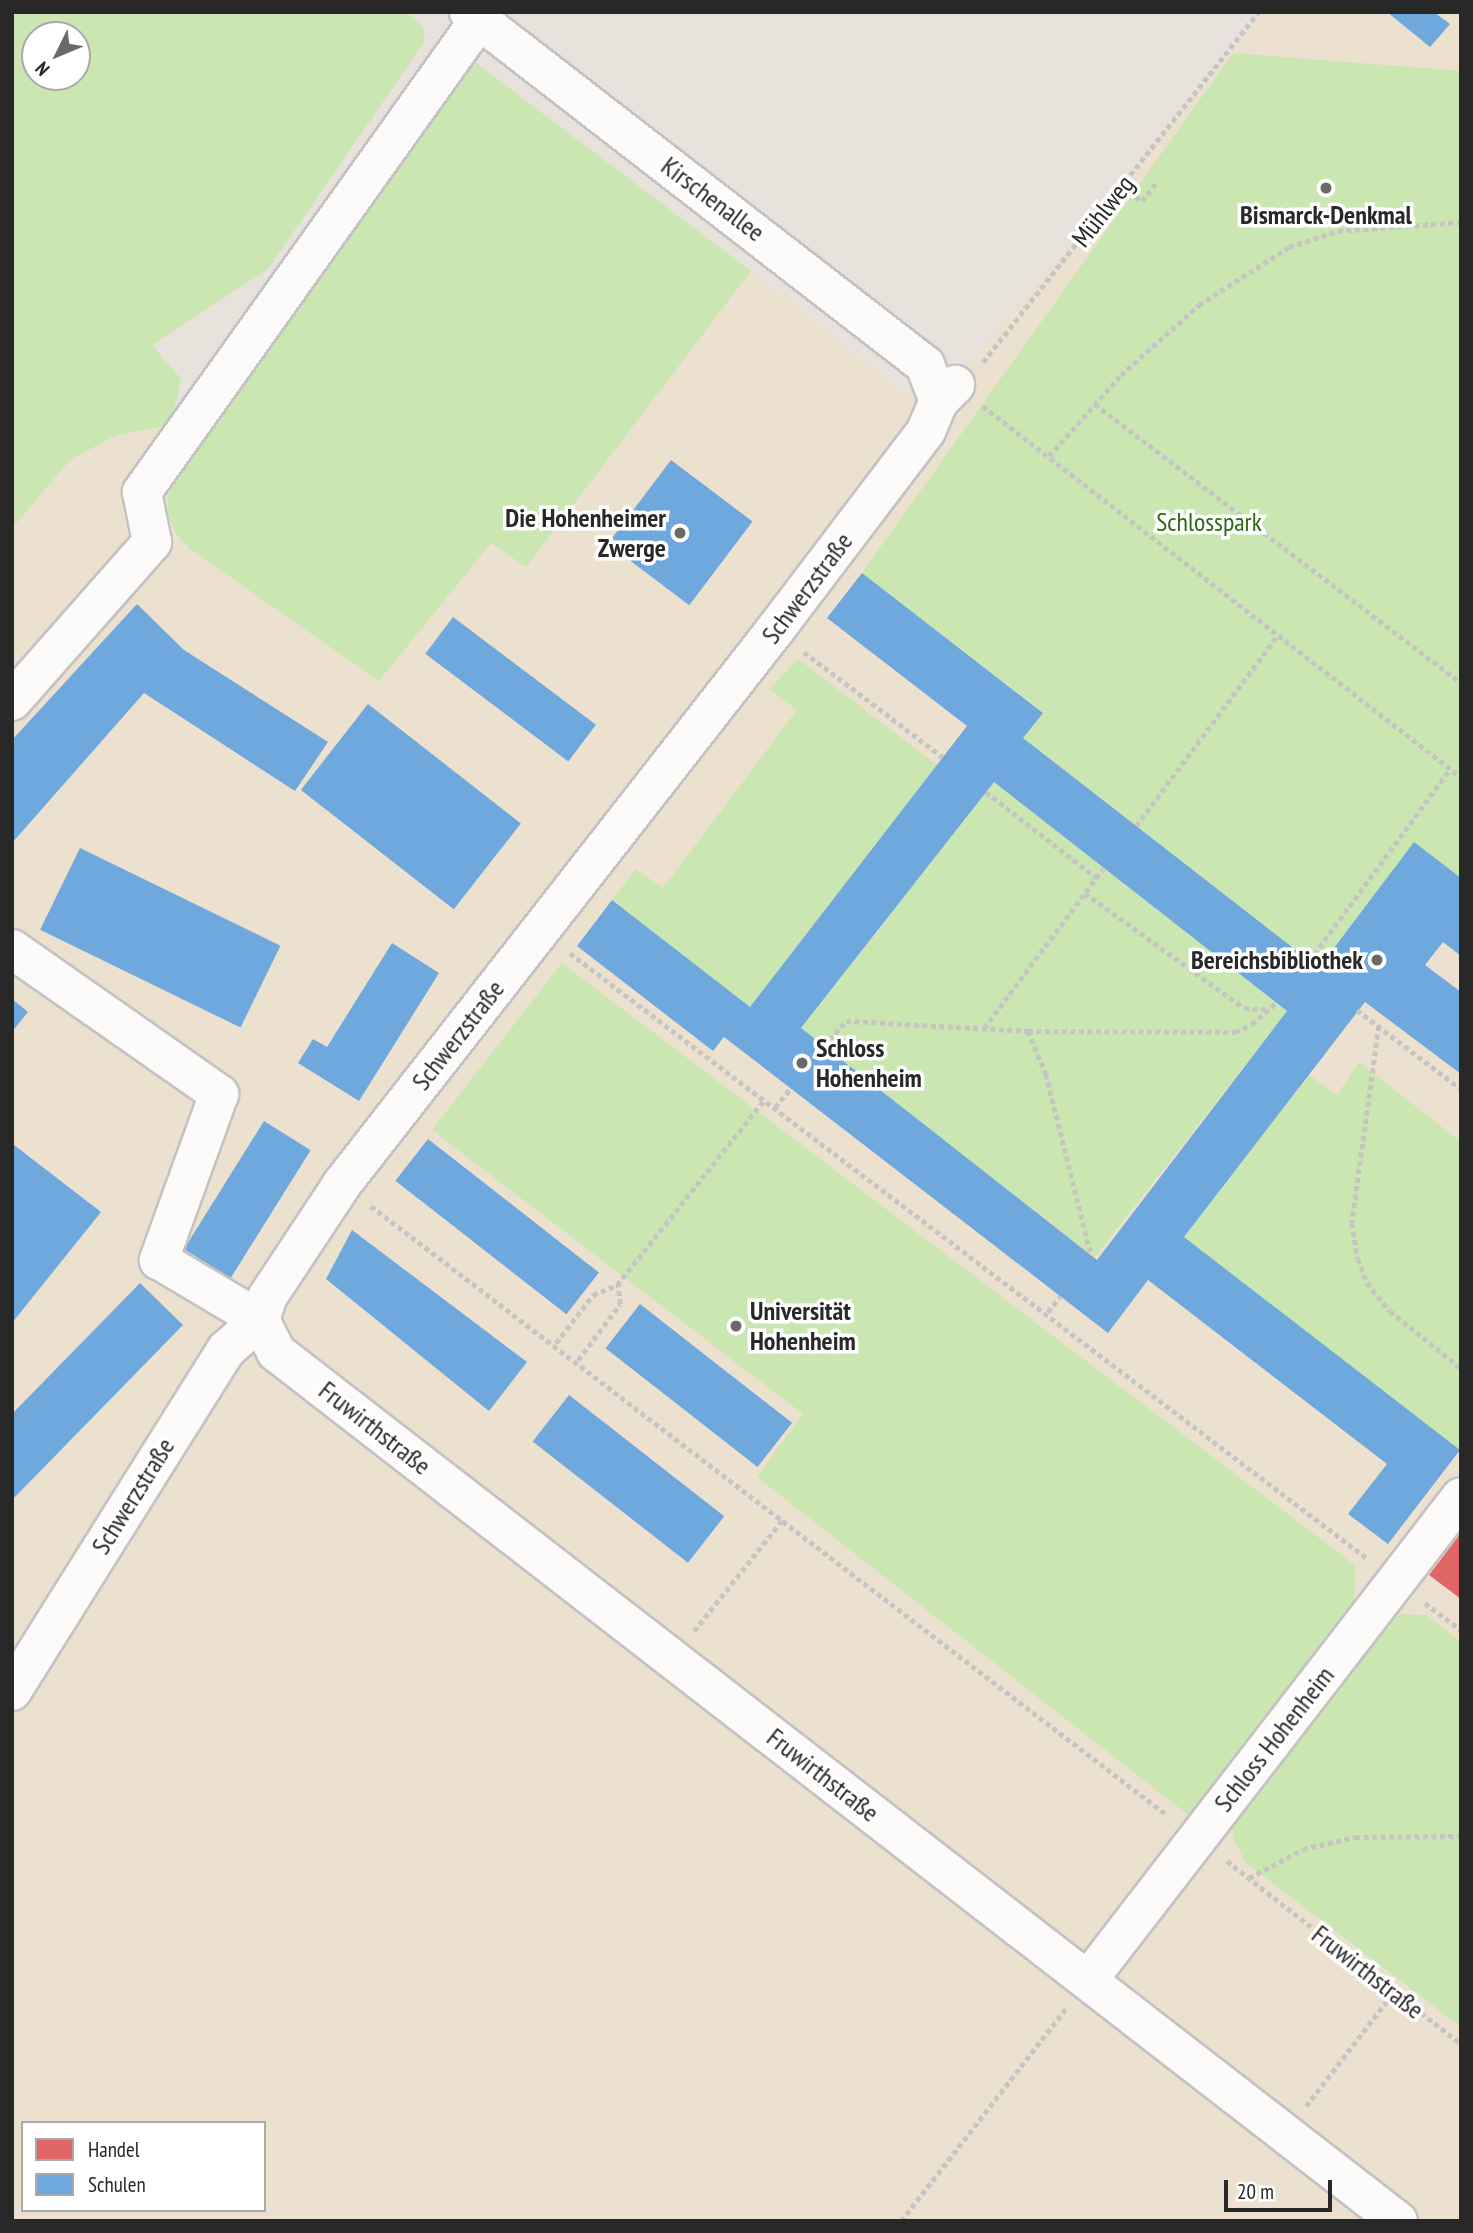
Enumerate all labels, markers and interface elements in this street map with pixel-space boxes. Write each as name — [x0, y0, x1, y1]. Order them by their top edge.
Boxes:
north arrow — [21, 21, 91, 91]
text: N — [30, 57, 54, 81]
street label: Kirschenallee — [655, 150, 771, 248]
street label: Mühlweg — [1065, 169, 1141, 253]
marker: Bismarck-Denkmal — [1318, 180, 1334, 196]
place label: Bismarck-Denkmal — [1240, 199, 1412, 231]
place label: Die Hohenheimer Zwerge — [505, 502, 666, 564]
park label: Schlosspark — [1156, 506, 1262, 538]
marker: Die Hohenheimer Zwerge — [672, 525, 688, 541]
street label: Schwerzstraße — [755, 526, 859, 650]
place label: Bereichsbibliothek — [1191, 944, 1363, 976]
marker: Bereichsbibliothek — [1369, 952, 1385, 968]
street label: Schwerzstraße — [405, 974, 511, 1096]
place label: Schloss Hohenheim — [816, 1032, 922, 1094]
marker: Schloss Hohenheim — [794, 1055, 810, 1071]
place label: Universität Hohenheim — [750, 1295, 856, 1356]
marker: Universität Hohenheim — [728, 1318, 744, 1334]
street label: Fruwirthstraße — [313, 1375, 437, 1481]
street label: Schwerzstraße — [85, 1432, 181, 1560]
street label: Schloss Hohenheim — [1208, 1660, 1340, 1818]
street label: Fruwirthstraße — [761, 1722, 885, 1828]
street label: Fruwirthstraße — [1306, 1919, 1430, 2025]
legend — [21, 2121, 266, 2212]
text: Handel — [88, 2136, 140, 2163]
scale bar — [1228, 2166, 1336, 2210]
text: Schulen — [88, 2171, 146, 2198]
text: 20 m — [1237, 2178, 1274, 2205]

